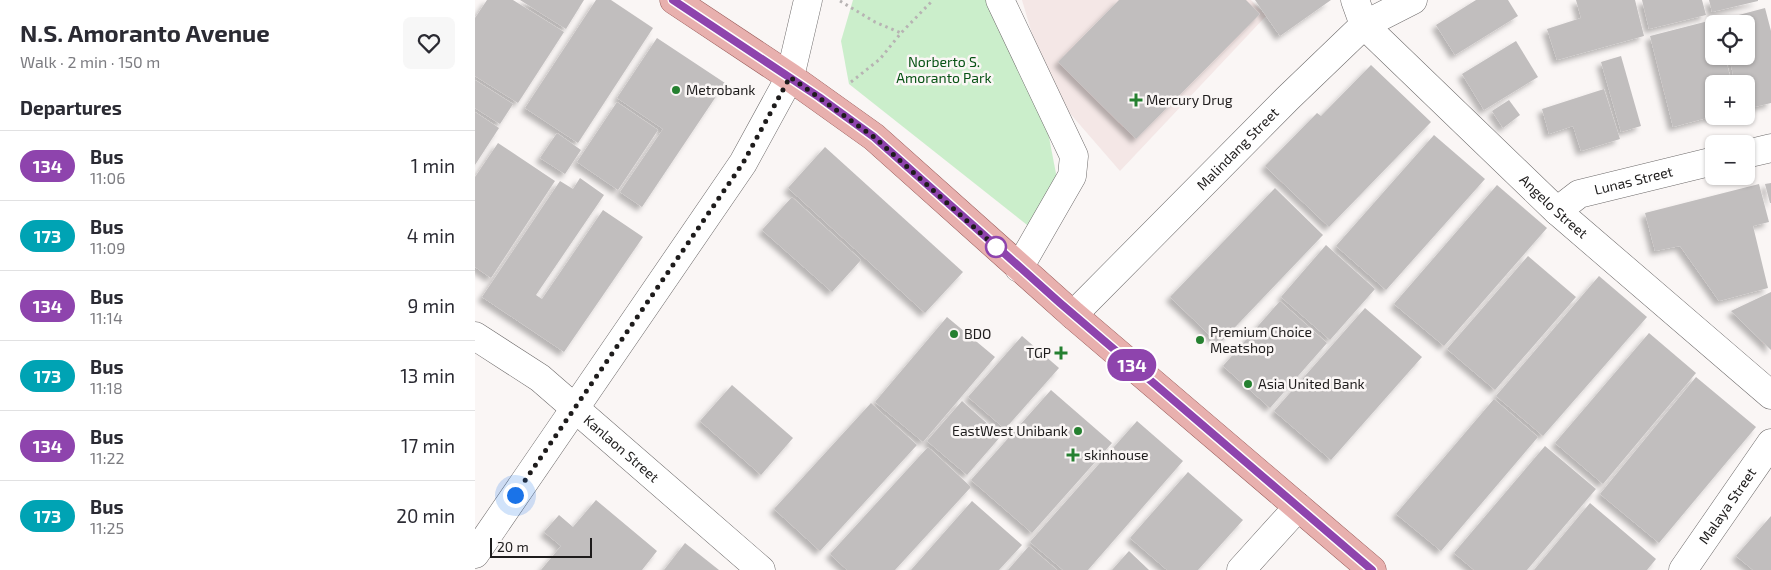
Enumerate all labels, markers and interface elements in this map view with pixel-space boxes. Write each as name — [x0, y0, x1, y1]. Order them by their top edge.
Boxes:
map controls — [1705, 15, 1755, 185]
button: locate — [1705, 15, 1755, 65]
button: heart — [403, 17, 455, 69]
text: N.S. Amoranto Avenue — [20, 18, 270, 47]
text: Walk · 2 min · 150 m — [20, 52, 160, 71]
park label: Norberto S. Amoranto Park — [896, 53, 992, 86]
button: + — [1705, 75, 1755, 125]
place label: Metrobank — [686, 81, 755, 98]
marker: Metrobank — [670, 84, 682, 96]
place label: Mercury Drug — [1146, 91, 1233, 108]
marker: Mercury Drug — [1130, 94, 1142, 106]
text: Departures — [20, 96, 122, 119]
street label: Malindang Street — [1193, 104, 1282, 193]
button: − — [1705, 135, 1755, 185]
text: Bus — [90, 145, 124, 168]
text: 1 min — [411, 154, 455, 177]
text: 134 — [33, 155, 62, 177]
street label: Lunas Street — [1592, 162, 1674, 198]
text: 11:06 — [90, 168, 125, 187]
street label: Angelo Street — [1516, 171, 1591, 242]
text: Bus — [90, 215, 124, 238]
text: 4 min — [407, 224, 455, 247]
text: 173 — [34, 225, 61, 247]
unlabelled marker — [985, 236, 1007, 258]
text: 11:09 — [90, 238, 125, 257]
text: Bus — [90, 285, 124, 308]
text: 9 min — [407, 294, 455, 317]
text: 134 — [33, 295, 62, 317]
text: 11:14 — [90, 308, 123, 327]
place label: Premium Choice Meatshop — [1210, 323, 1312, 356]
place label: BDO — [964, 325, 991, 342]
marker: BDO — [948, 328, 960, 340]
marker: Premium Choice Meatshop — [1194, 334, 1206, 346]
place label: TGP — [1026, 344, 1051, 361]
marker: TGP — [1055, 347, 1067, 359]
line badge: 134 — [1103, 349, 1161, 381]
text: 134 — [1117, 354, 1147, 376]
text: Bus — [90, 355, 124, 378]
text: 13 min — [400, 364, 455, 387]
text: 173 — [34, 365, 61, 387]
place label: Asia United Bank — [1258, 375, 1365, 392]
text: 11:18 — [90, 378, 123, 397]
marker: Asia United Bank — [1242, 378, 1254, 390]
street label: Kanlaon Street — [580, 411, 663, 485]
place label: EastWest Unibank — [952, 422, 1068, 439]
text: Bus — [90, 425, 124, 448]
marker: EastWest Unibank — [1072, 425, 1084, 437]
text: 17 min — [401, 434, 455, 457]
text: 134 — [33, 435, 62, 457]
place label: skinhouse — [1084, 446, 1149, 463]
text: 11:22 — [90, 448, 125, 467]
marker: skinhouse — [1066, 448, 1080, 462]
street label: Malaya Street — [1695, 464, 1759, 547]
your location — [503, 483, 528, 508]
text: Bus — [90, 495, 124, 518]
text: 20 min — [396, 504, 455, 527]
text: 173 — [34, 505, 61, 527]
text: 11:25 — [90, 518, 124, 537]
scale bar — [490, 535, 593, 558]
text: 20 m — [497, 538, 529, 555]

